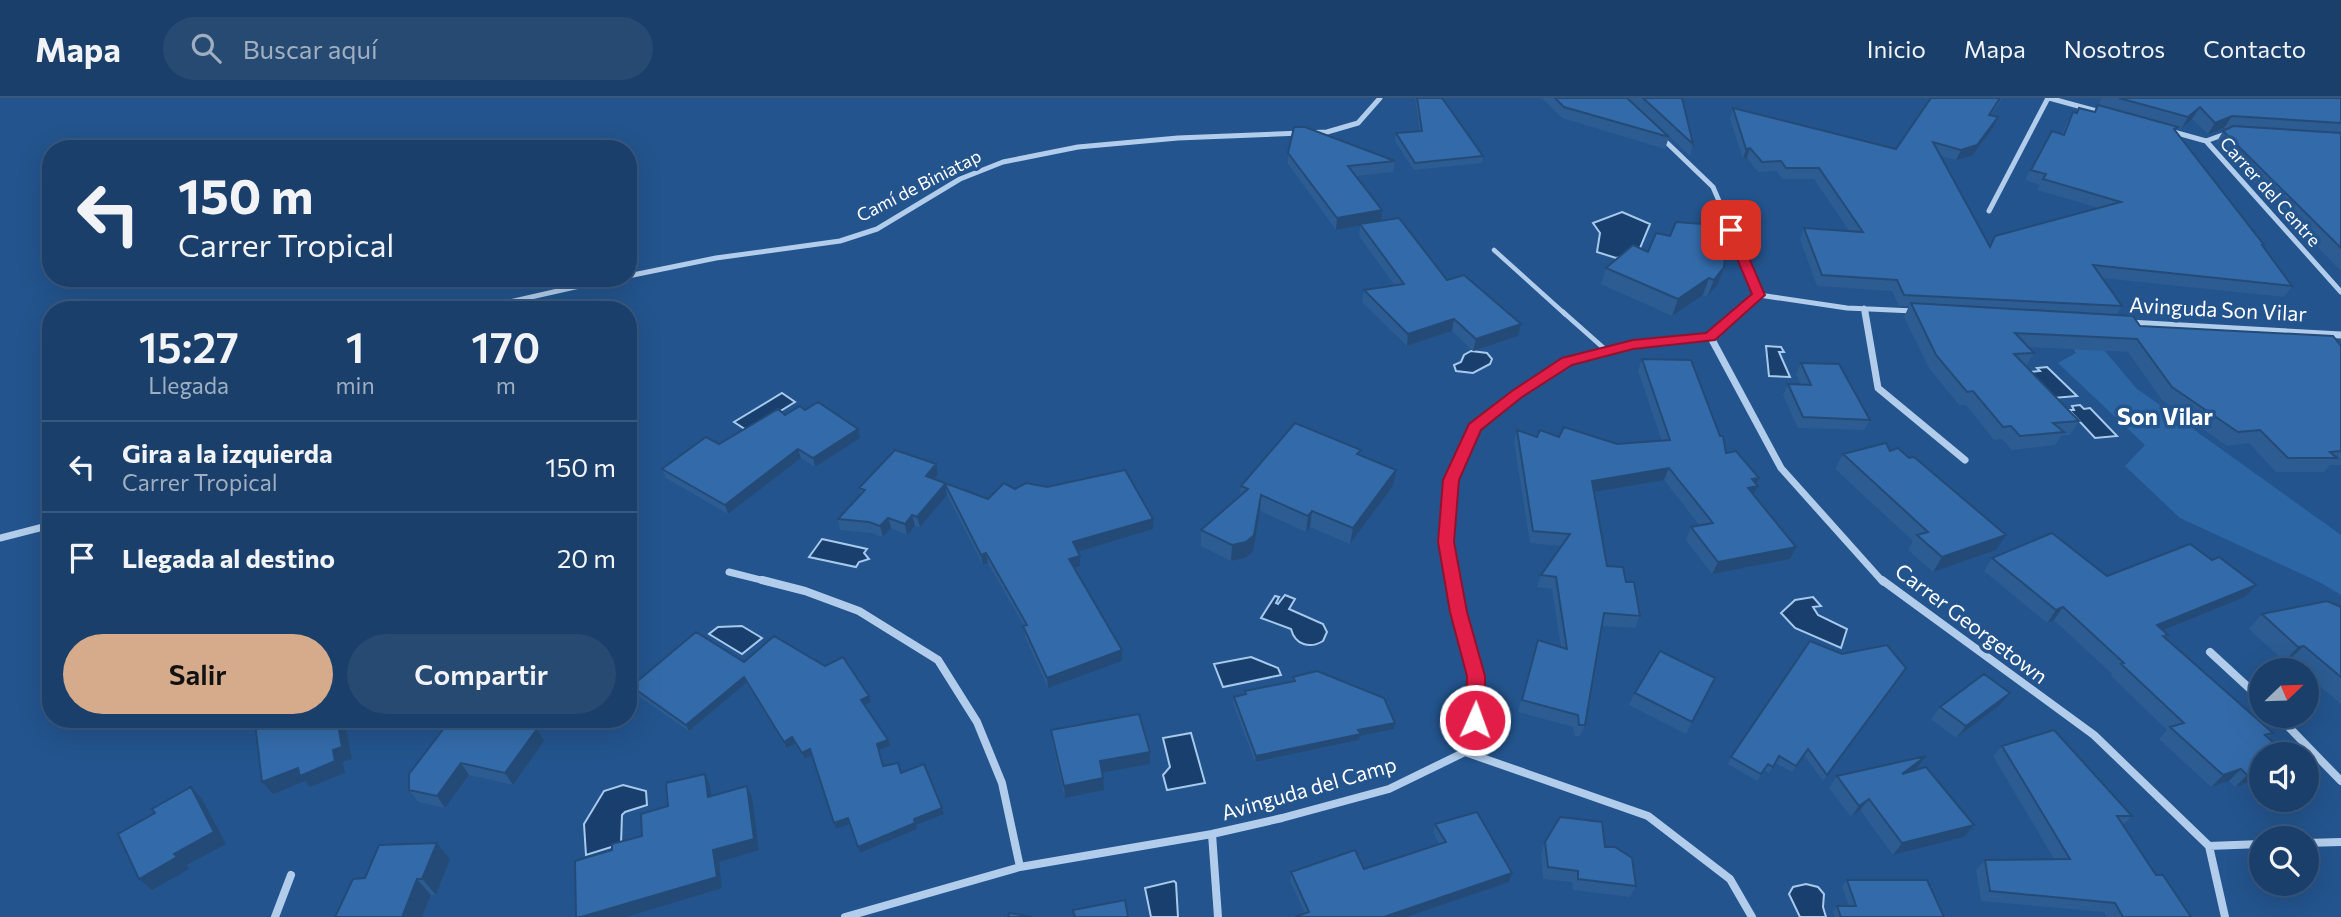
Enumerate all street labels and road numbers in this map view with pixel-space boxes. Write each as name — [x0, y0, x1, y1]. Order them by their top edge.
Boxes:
street label: Carrer del Centre — [2216, 132, 2326, 251]
street label: Camí de Biniatap — [853, 144, 985, 226]
street label: Avinguda Son Vilar — [2129, 291, 2307, 326]
street label: Carrer Georgetown — [1891, 557, 2053, 688]
street label: Avinguda del Camp — [1218, 751, 1399, 824]

